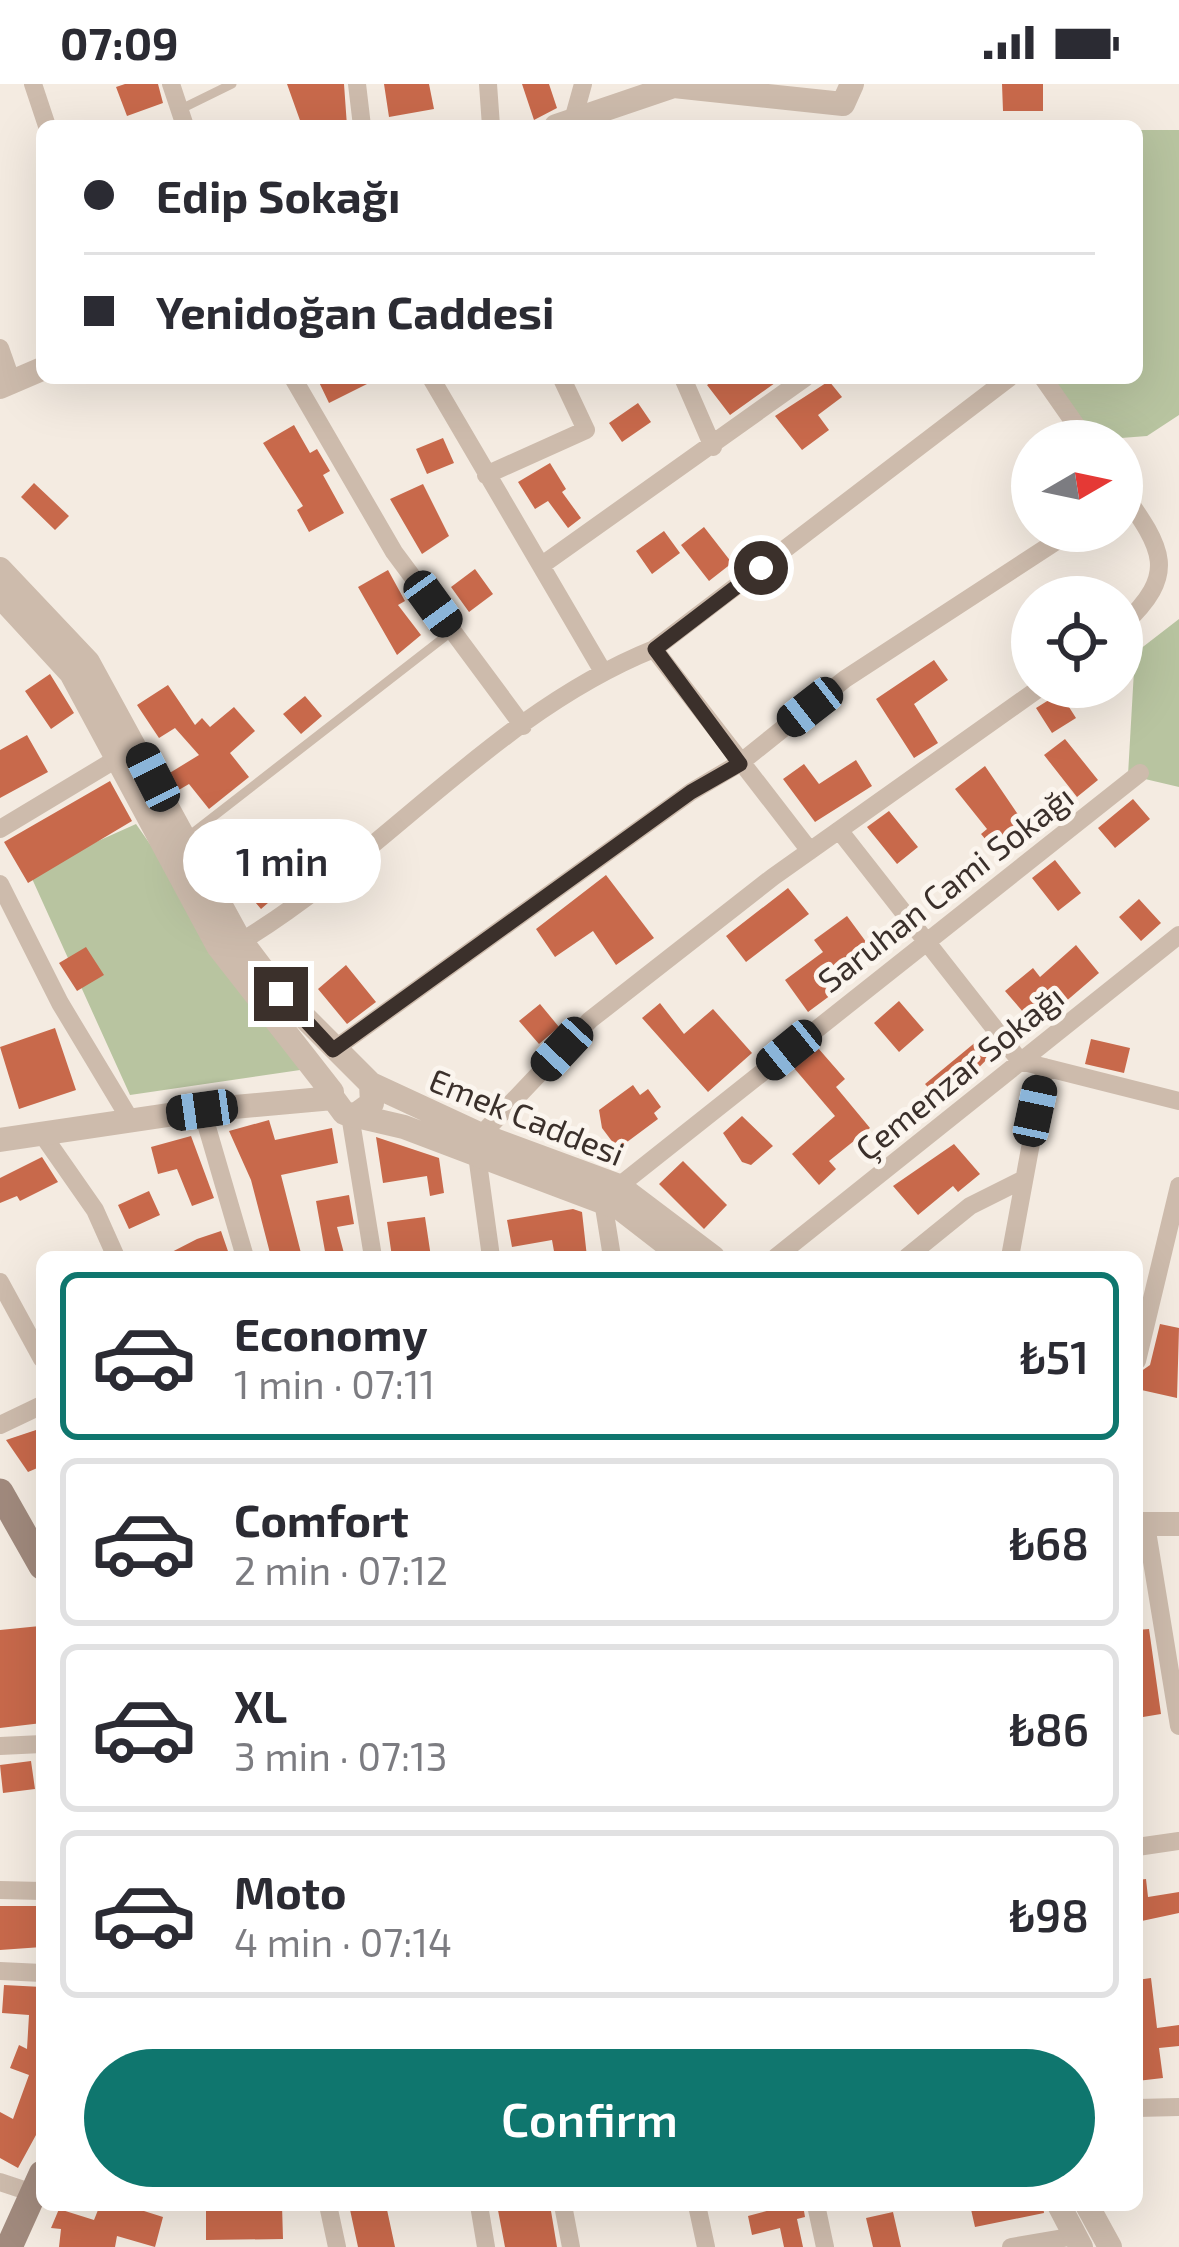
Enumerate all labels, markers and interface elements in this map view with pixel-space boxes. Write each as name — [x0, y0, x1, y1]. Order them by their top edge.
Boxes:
text: 07:09 — [60, 15, 179, 69]
text: Edip Sokağı — [156, 168, 400, 222]
text: Yenidoğan Caddesi — [156, 284, 554, 338]
north arrow — [1011, 420, 1143, 552]
map controls — [1011, 420, 1143, 708]
route start — [734, 541, 788, 595]
car — [397, 564, 469, 644]
button: locate — [1011, 576, 1143, 708]
car — [771, 671, 849, 743]
car — [121, 737, 185, 817]
street label: Saruhan Cami Sokağı — [809, 776, 1081, 1000]
callout: 1 min — [182, 820, 380, 904]
text: 1 min — [236, 837, 328, 884]
route end — [254, 967, 308, 1021]
street label: Çemenzar Sokağı — [847, 976, 1072, 1170]
car — [524, 1010, 600, 1088]
car — [750, 1013, 828, 1087]
street label: Emek Caddesi — [424, 1059, 630, 1173]
car — [1010, 1072, 1060, 1150]
car — [164, 1087, 240, 1133]
icon: car — [90, 1302, 198, 1410]
text: Economy — [234, 1306, 428, 1360]
text: ₺51 — [1020, 1329, 1089, 1383]
text: 1 min · 07:11 — [234, 1360, 435, 1407]
icon: car — [90, 1488, 198, 1596]
text: Comfort — [234, 1492, 409, 1546]
text: ₺68 — [1009, 1515, 1089, 1569]
text: 2 min · 07:12 — [234, 1546, 448, 1593]
icon: car — [90, 1674, 198, 1782]
text: XL — [234, 1678, 287, 1732]
text: ₺86 — [1009, 1701, 1089, 1755]
text: 3 min · 07:13 — [234, 1732, 447, 1779]
icon: car — [90, 1860, 198, 1968]
text: Moto — [234, 1864, 347, 1918]
text: ₺98 — [1009, 1887, 1089, 1941]
text: 4 min · 07:14 — [234, 1918, 452, 1965]
button: Confirm — [84, 2049, 1095, 2187]

